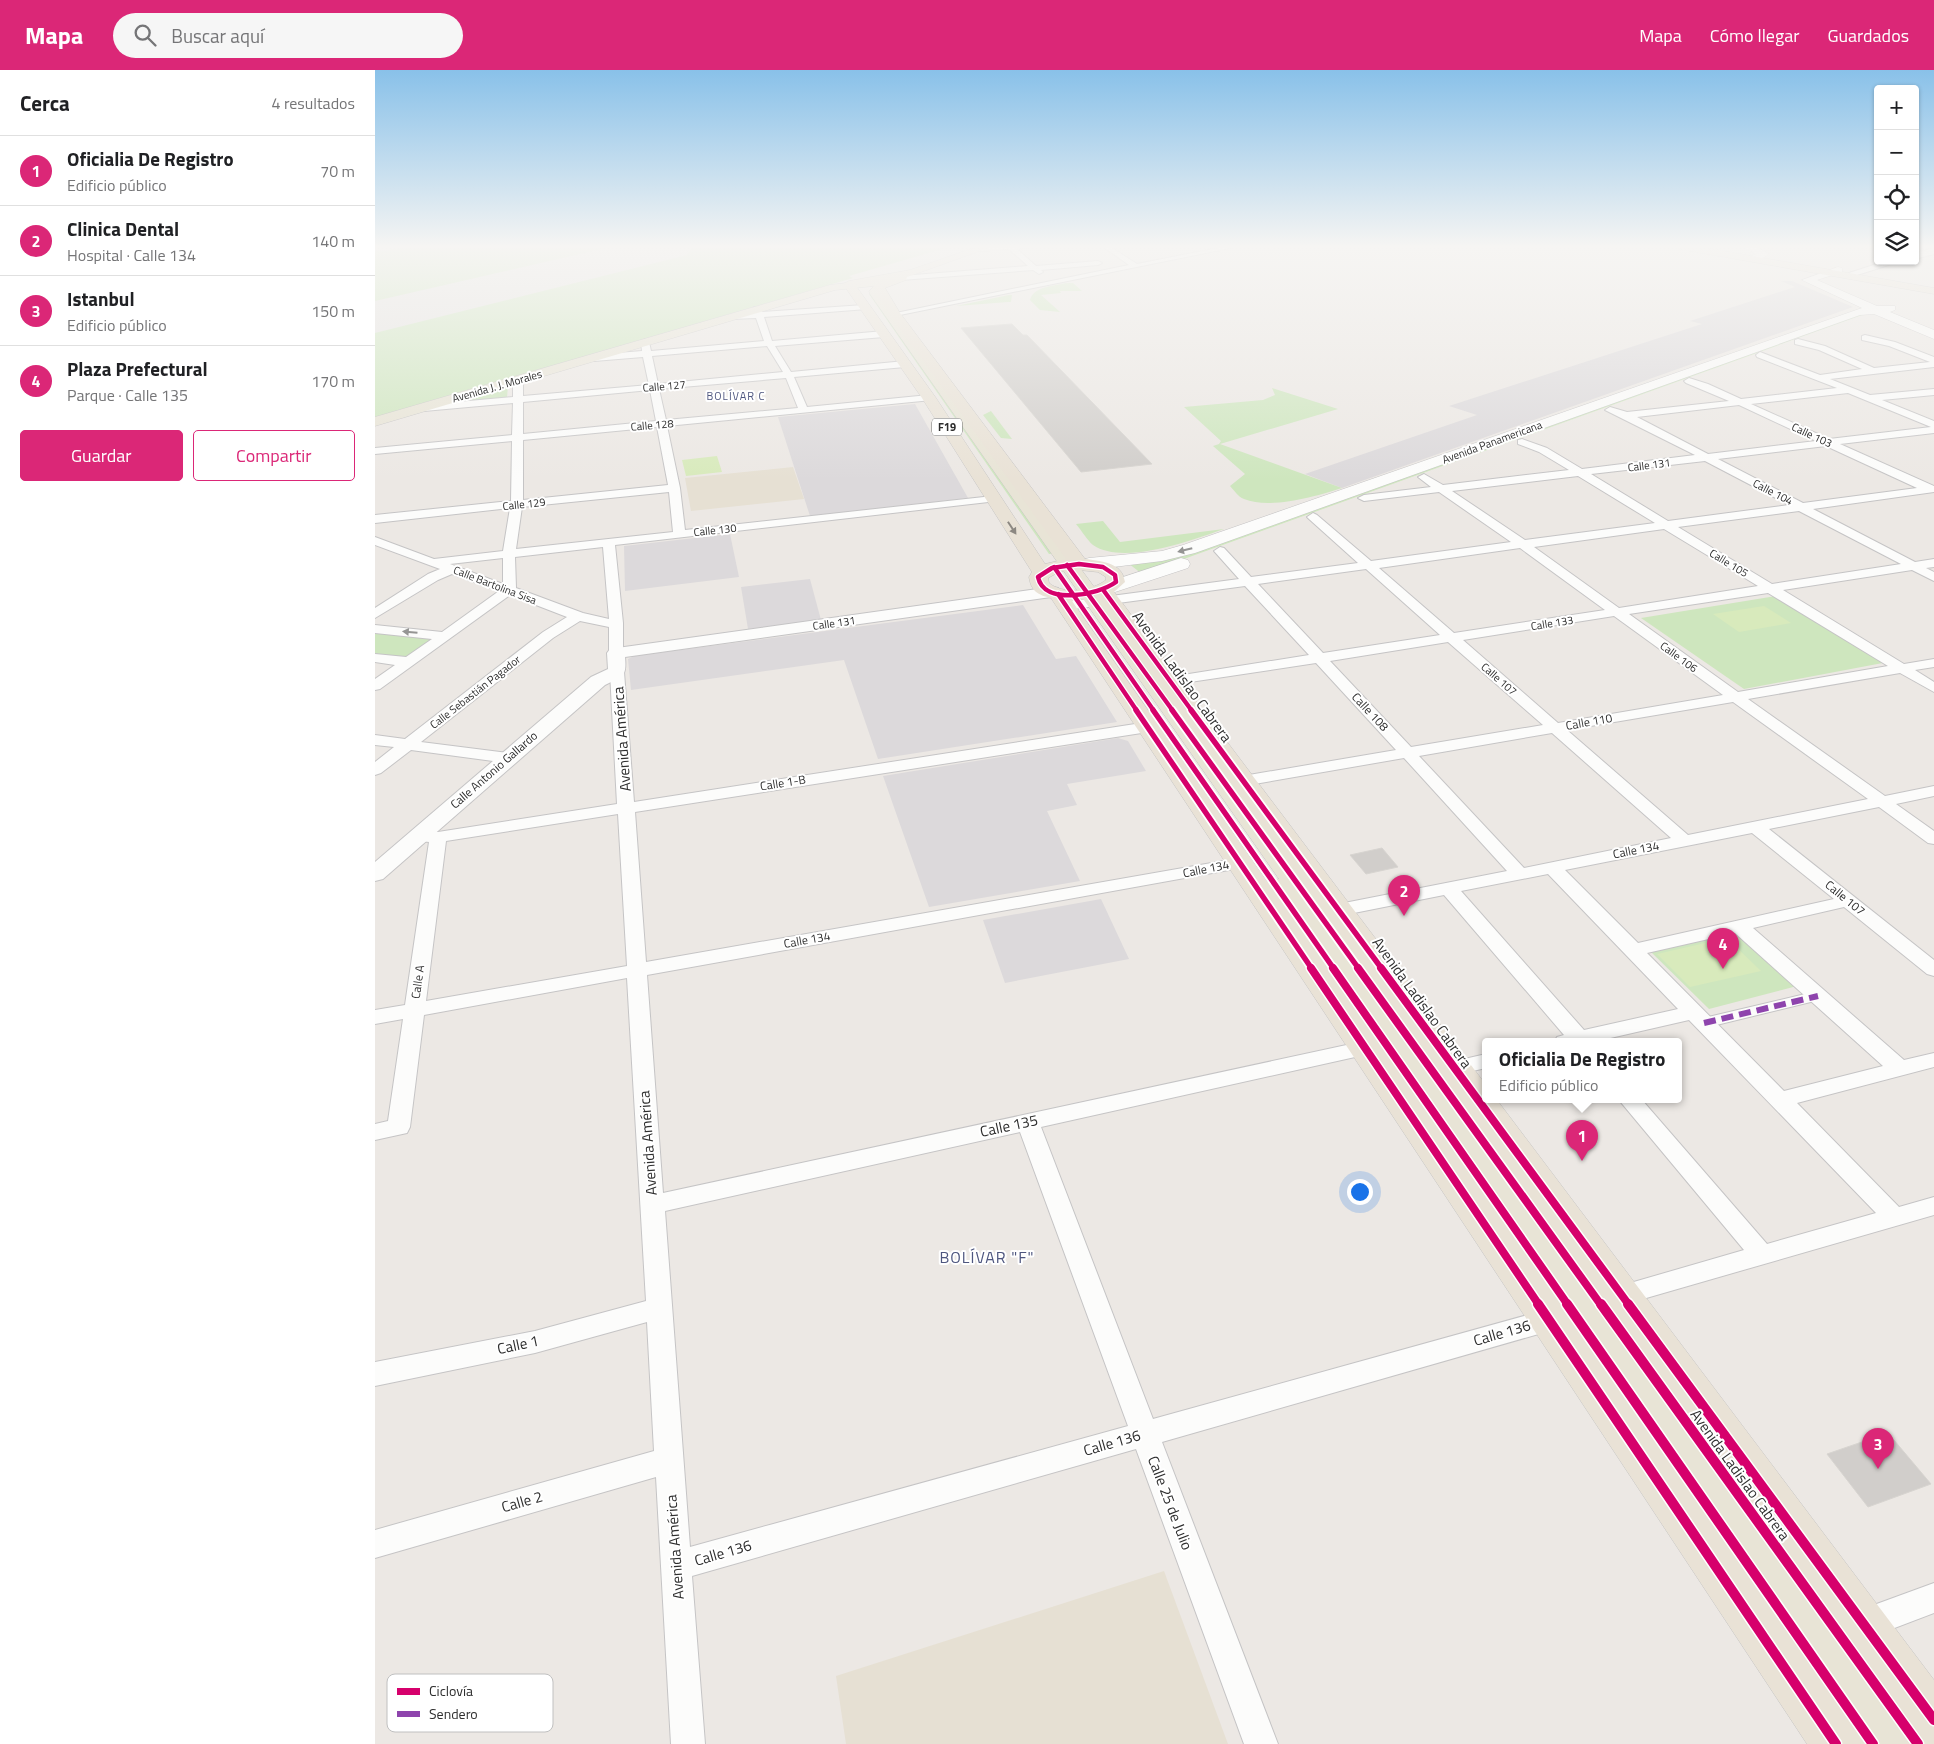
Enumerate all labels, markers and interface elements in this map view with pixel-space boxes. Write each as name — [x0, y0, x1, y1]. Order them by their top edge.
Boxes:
search box — [113, 13, 463, 58]
text: Mapa — [25, 17, 83, 53]
icon: search — [131, 21, 159, 49]
text: Buscar aquí — [171, 21, 264, 50]
text: Mapa — [1639, 22, 1682, 49]
text: Cómo llegar — [1710, 22, 1799, 49]
text: Guardados — [1827, 22, 1909, 49]
map controls — [1874, 85, 1919, 265]
button: + — [1874, 85, 1919, 130]
text: Cerca — [20, 87, 70, 119]
text: 4 resultados — [271, 91, 355, 115]
button: − — [1874, 130, 1919, 175]
text: Oficialia De Registro — [67, 144, 234, 173]
text: 1 — [32, 159, 40, 183]
text: 70 m — [320, 159, 355, 183]
text: Edificio público — [67, 173, 167, 197]
button: locate — [1874, 175, 1919, 220]
text: Clinica Dental — [67, 214, 179, 243]
button: layers — [1874, 220, 1919, 265]
text: 2 — [32, 229, 40, 253]
text: 140 m — [311, 229, 355, 253]
text: Hospital · Calle 134 — [67, 243, 196, 267]
text: Istanbul — [67, 284, 135, 313]
text: 3 — [32, 299, 40, 323]
text: 150 m — [311, 299, 355, 323]
text: Edificio público — [67, 313, 167, 337]
text: Plaza Prefectural — [67, 354, 208, 383]
street label: Avenida J. J. Morales — [450, 366, 544, 406]
text: 4 — [32, 369, 40, 393]
text: 170 m — [311, 369, 355, 393]
street label: Calle 127 — [642, 376, 686, 396]
text: Parque · Calle 135 — [67, 383, 188, 407]
district label: BOLÍVAR C — [707, 388, 765, 404]
street label: Calle 128 — [630, 415, 674, 435]
street label: Avenida Panamericana — [1440, 416, 1545, 468]
road number: F19 — [932, 418, 962, 436]
street label: Calle 103 — [1789, 419, 1835, 451]
button: Guardar — [20, 430, 183, 481]
button: Compartir — [193, 430, 355, 481]
street label: Calle 131 — [1627, 454, 1671, 476]
street label: Calle 104 — [1750, 475, 1796, 509]
street label: Calle 129 — [502, 494, 546, 514]
street label: Calle 130 — [693, 520, 737, 540]
one-way arrow — [1008, 522, 1017, 535]
street label: Calle 105 — [1706, 545, 1752, 581]
one-way arrow — [1177, 546, 1192, 554]
street label: Calle Bartolina Sisa — [451, 562, 539, 608]
street label: Avenida Ladislao Cabrera — [1127, 606, 1238, 748]
street label: Calle 131 — [812, 612, 856, 634]
street label: Calle 133 — [1529, 612, 1575, 634]
one-way arrow — [402, 628, 418, 636]
street label: Calle 106 — [1657, 638, 1701, 676]
street label: Calle Sebastián Pagador — [426, 651, 524, 733]
street label: Calle 107 — [1478, 659, 1520, 699]
street label: Avenida América — [606, 685, 637, 792]
street label: Calle 108 — [1347, 688, 1394, 736]
street label: Calle 110 — [1564, 708, 1614, 735]
street label: Calle Antonio Gallardo — [446, 726, 542, 813]
street label: Calle 1-B — [759, 770, 807, 795]
street label: Calle 134 — [1611, 836, 1661, 863]
street label: Calle 134 — [1181, 855, 1231, 882]
pin: 2 — [1388, 875, 1420, 916]
street label: Calle 107 — [1821, 875, 1870, 920]
street label: Calle 134 — [782, 926, 832, 953]
pin: 4 — [1707, 928, 1739, 969]
street label: Avenida Ladislao Cabrera — [1367, 932, 1478, 1074]
street label: Calle A — [406, 964, 429, 1000]
popup — [1482, 1038, 1682, 1103]
text: Oficialia De Registro — [1499, 1044, 1665, 1073]
text: Edificio público — [1499, 1073, 1599, 1097]
street label: Avenida América — [632, 1089, 663, 1196]
street label: Calle 135 — [978, 1108, 1040, 1143]
pin: 1 — [1566, 1120, 1598, 1161]
your location — [1347, 1179, 1373, 1205]
district label: BOLÍVAR "F" — [939, 1245, 1035, 1269]
street label: Calle 136 — [1470, 1313, 1533, 1352]
street label: Calle 1 — [495, 1329, 541, 1360]
street label: Avenida Ladislao Cabrera — [1685, 1404, 1796, 1546]
street label: Calle 136 — [1080, 1423, 1143, 1462]
pin: 3 — [1862, 1428, 1894, 1469]
street label: Calle 25 de Julio — [1142, 1452, 1199, 1553]
street label: Calle 2 — [499, 1485, 545, 1518]
street label: Avenida América — [659, 1493, 690, 1600]
street label: Calle 136 — [691, 1533, 754, 1572]
legend — [387, 1674, 553, 1732]
text: Ciclovía — [429, 1680, 473, 1701]
text: Sendero — [429, 1703, 478, 1724]

